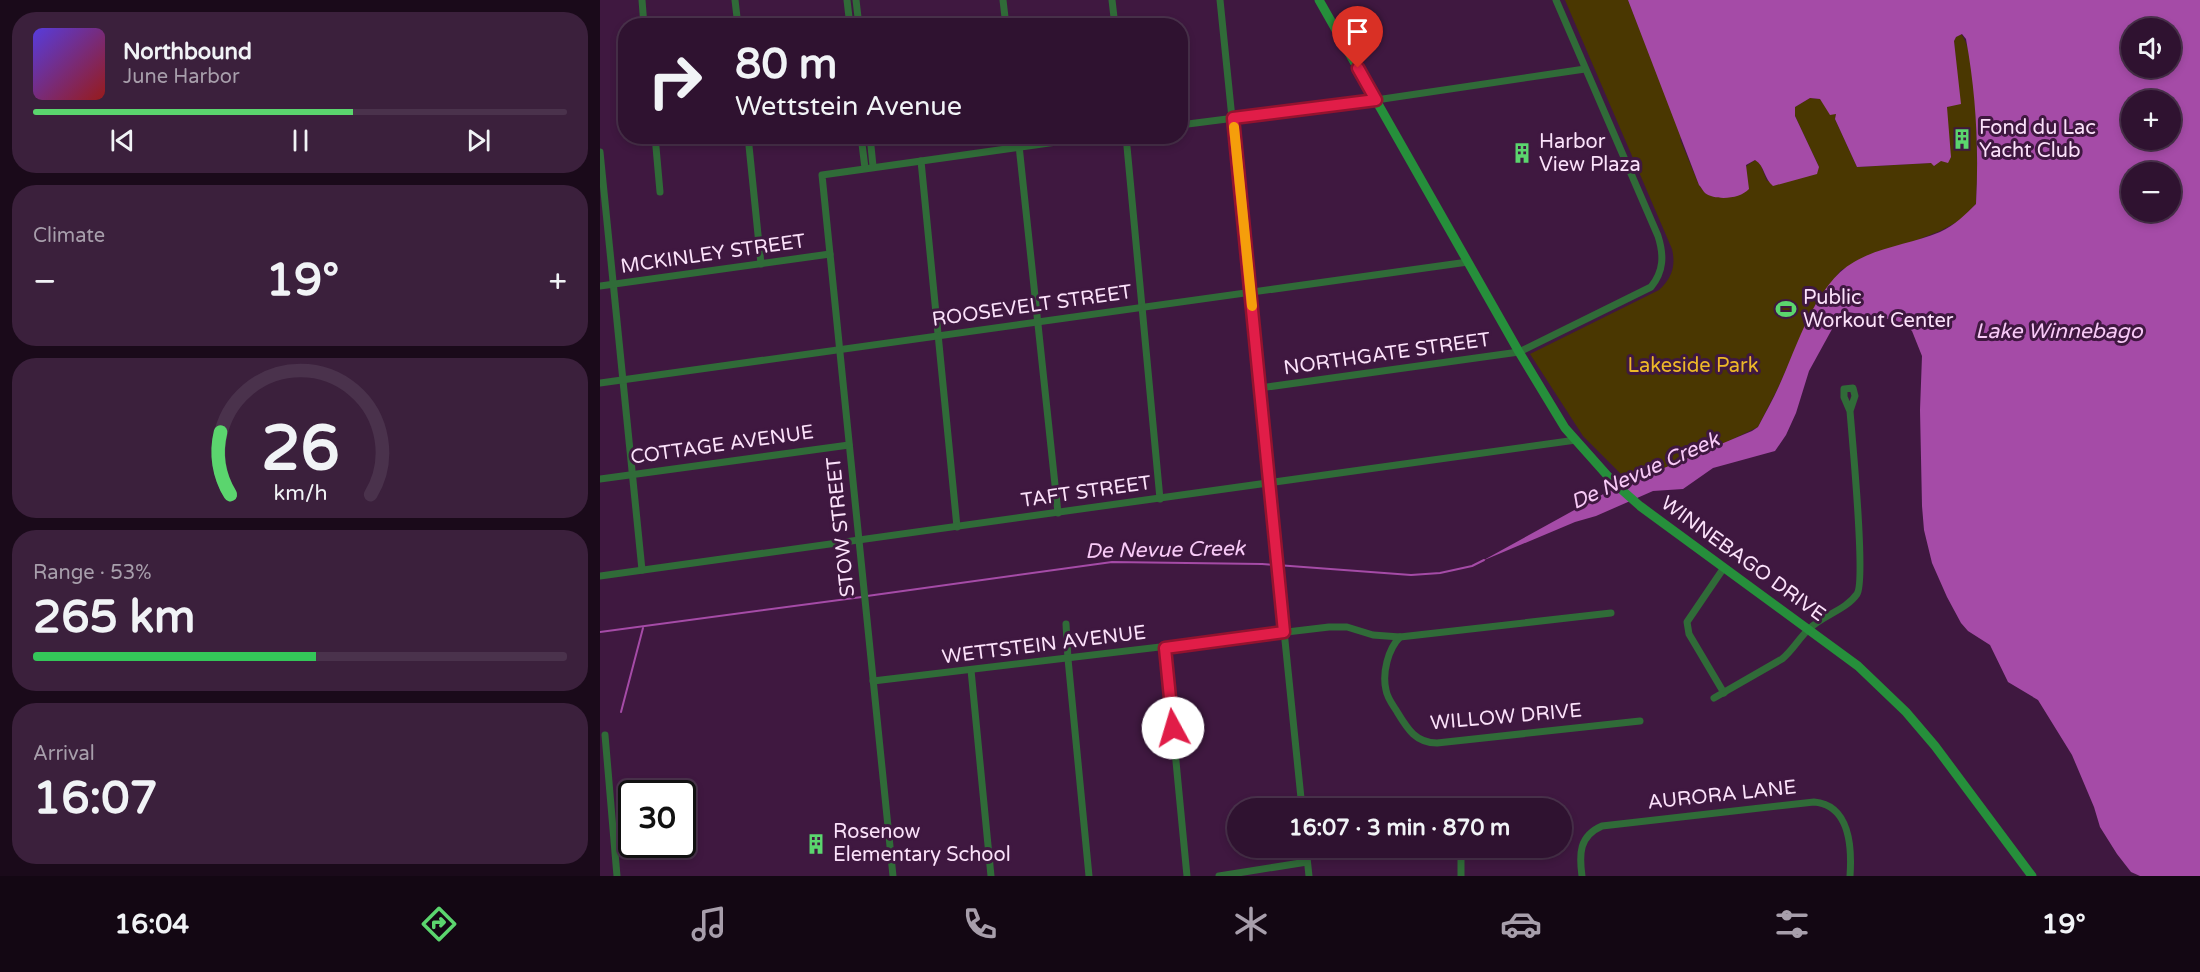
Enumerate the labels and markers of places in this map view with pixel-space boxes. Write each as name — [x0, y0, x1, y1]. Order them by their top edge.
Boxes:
pin — [1332, 6, 1383, 68]
place label: Fond du Lac Yacht Club — [1979, 116, 2096, 163]
building icon: Fond du Lac Yacht Club — [1950, 127, 1974, 151]
place label: Harbor View Plaza — [1539, 130, 1641, 177]
building icon: Harbor View Plaza — [1510, 141, 1534, 165]
place label: Public Workout Center — [1803, 286, 1954, 333]
sports icon: Public Workout Center — [1774, 297, 1798, 321]
place label: Rosenow Elementary School — [833, 820, 1011, 867]
building icon: Rosenow Elementary School — [804, 832, 828, 856]

